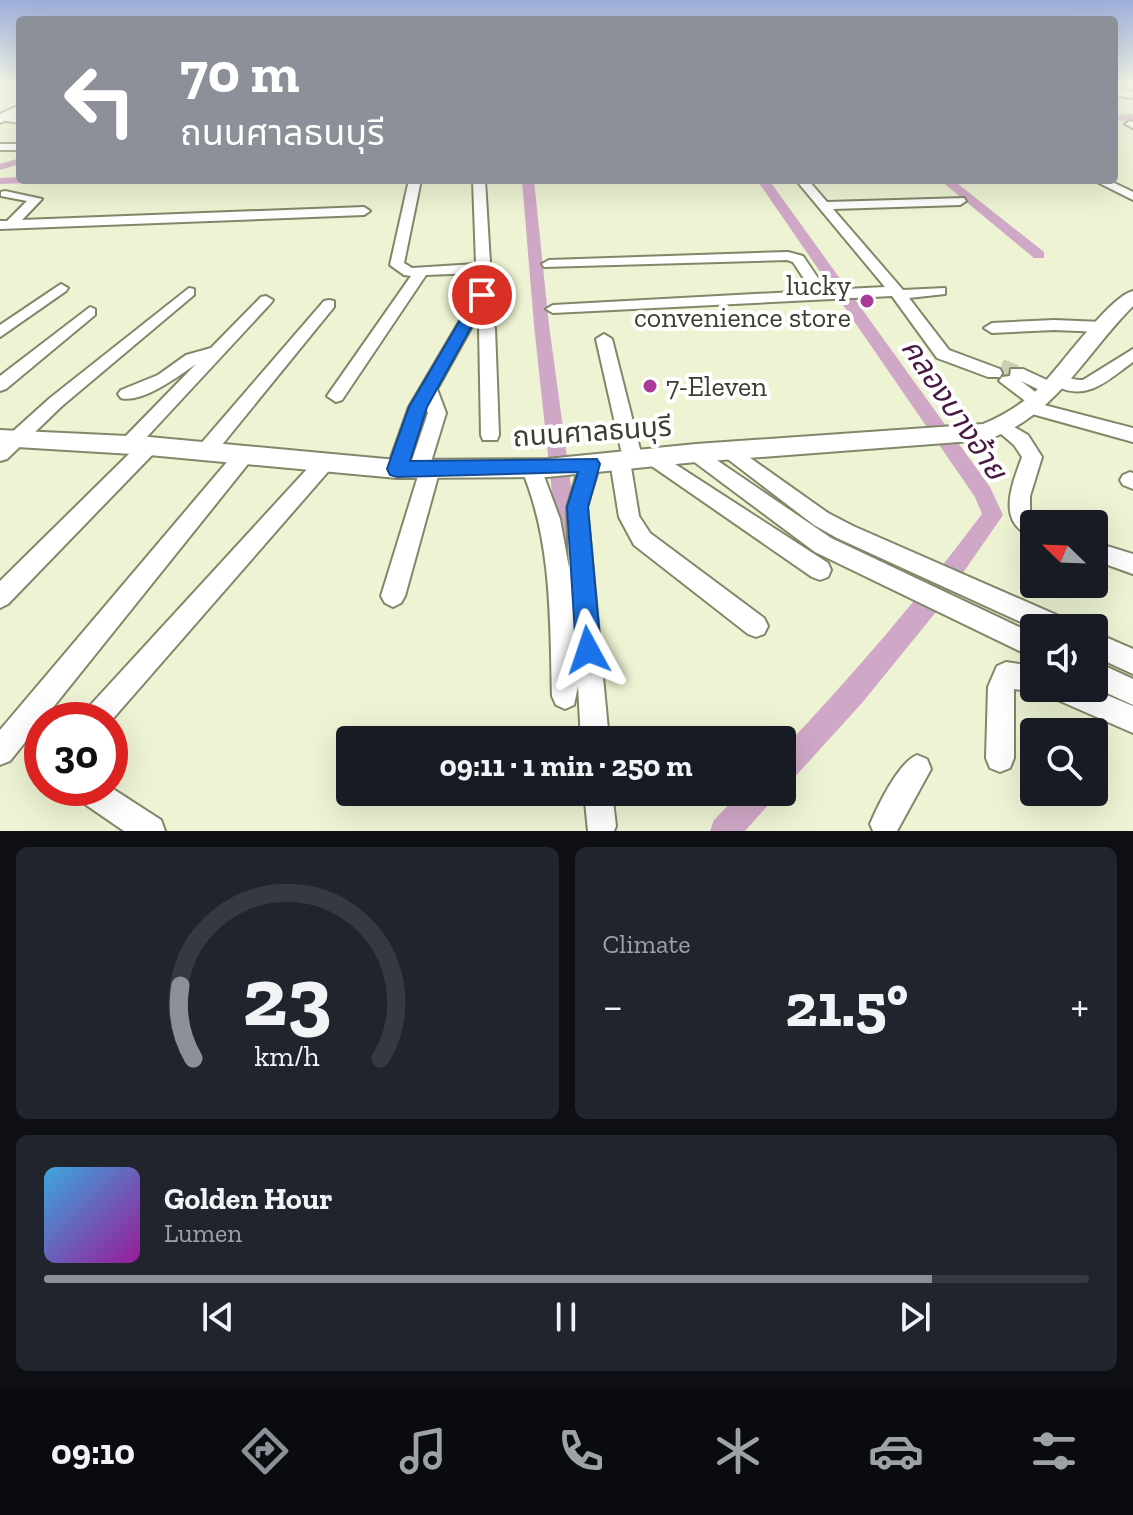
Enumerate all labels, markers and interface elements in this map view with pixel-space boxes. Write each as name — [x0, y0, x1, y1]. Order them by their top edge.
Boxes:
text: 70 m — [180, 39, 300, 106]
icon: left — [48, 48, 152, 152]
text: ถนนศาลธนบุรี — [180, 111, 385, 154]
pin — [448, 261, 516, 329]
place label: lucky convenience store — [634, 269, 852, 334]
icon: arrive — [460, 273, 504, 317]
marker: lucky convenience store — [858, 292, 876, 310]
water label: คลองบางอ้าย — [894, 332, 1016, 488]
place label: 7-Eleven — [666, 370, 767, 403]
marker: 7-Eleven — [641, 377, 659, 395]
street label: ถนนศาลธนบุรี — [512, 409, 673, 454]
north arrow — [1020, 510, 1108, 598]
map controls — [1020, 510, 1108, 806]
position arrow — [546, 608, 630, 692]
button: sound — [1020, 614, 1108, 702]
speed limit sign: 30 — [24, 702, 128, 806]
button: search — [1020, 718, 1108, 806]
text: 09:11 · 1 min · 250 m — [440, 748, 692, 784]
text: Climate — [603, 928, 690, 960]
text: 23 — [243, 946, 332, 1046]
text: 21.5° — [785, 969, 908, 1041]
text: − — [603, 979, 623, 1032]
text: + — [1070, 979, 1089, 1032]
text: km/h — [255, 1039, 320, 1073]
text: Golden Hour — [164, 1181, 332, 1217]
text: Lumen — [164, 1217, 242, 1249]
icon: previous — [196, 1295, 240, 1339]
icon: pause — [544, 1295, 588, 1339]
icon: next — [893, 1295, 937, 1339]
icon: directions — [237, 1423, 293, 1479]
icon: music — [395, 1423, 451, 1479]
icon: phone — [553, 1423, 609, 1479]
icon: climate — [710, 1423, 766, 1479]
icon: car — [868, 1423, 924, 1479]
icon: filters — [1026, 1423, 1082, 1479]
text: 09:10 — [51, 1430, 135, 1473]

